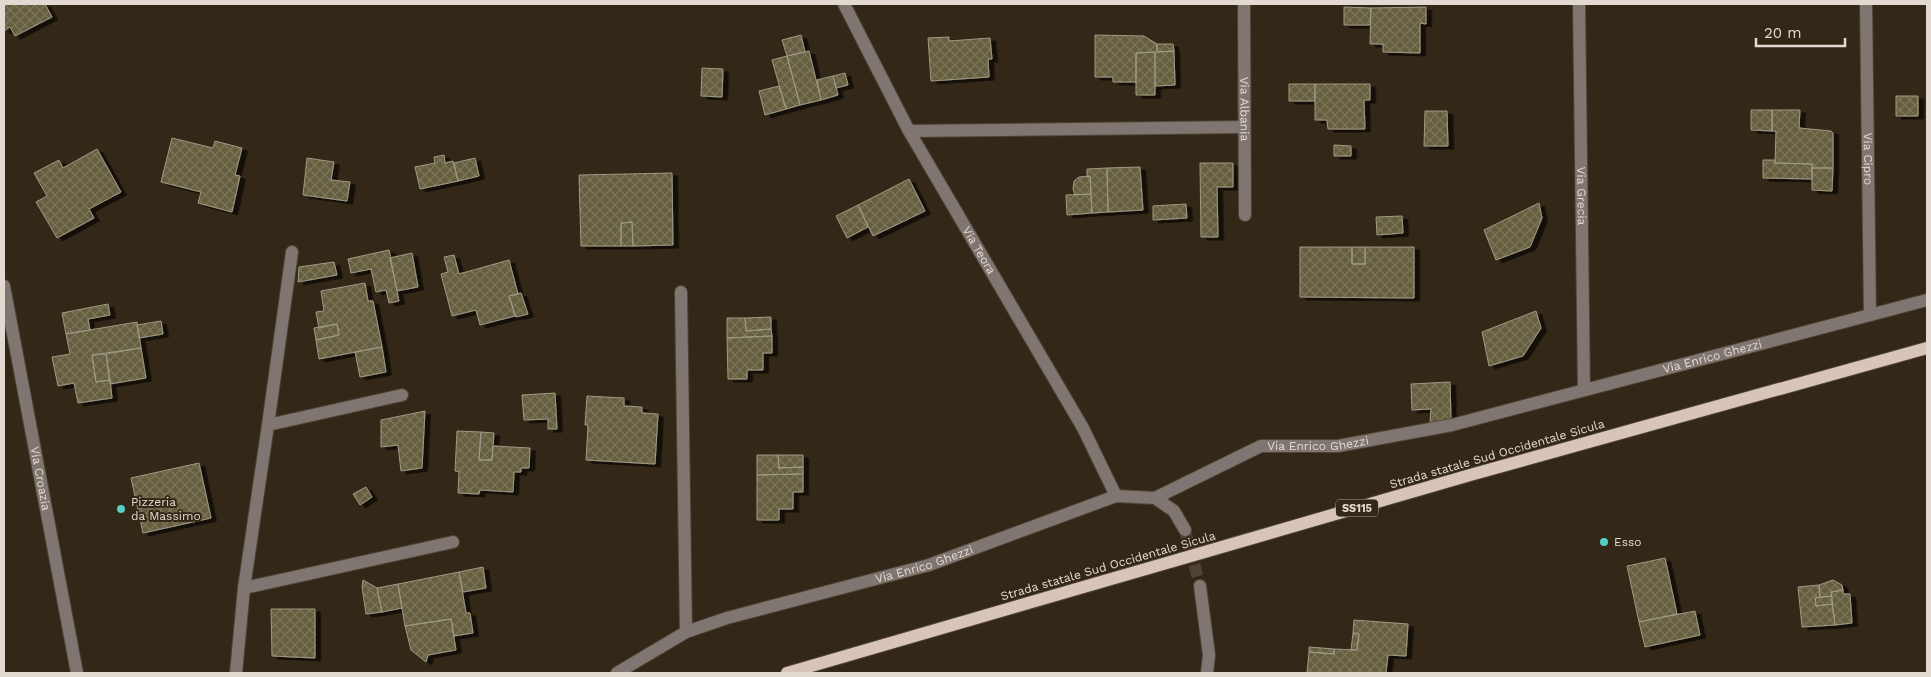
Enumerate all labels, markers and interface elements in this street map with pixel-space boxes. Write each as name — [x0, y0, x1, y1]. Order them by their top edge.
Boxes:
scale bar — [1756, 15, 1845, 47]
text: 20 m — [1764, 24, 1802, 42]
street label: Via Albania — [1237, 77, 1252, 141]
street label: Via Cipro — [1861, 133, 1875, 185]
street label: Via Grecia — [1574, 167, 1589, 226]
street label: Via Teora — [960, 224, 998, 277]
street label: Via Enrico Ghezzi — [1661, 337, 1763, 376]
street label: Strada statale Sud Occidentale Sicula — [1388, 417, 1606, 491]
street label: Via Enrico Ghezzi — [1267, 433, 1370, 453]
street label: Via Croazia — [27, 445, 53, 512]
place label: Pizzeria da Massimo — [131, 495, 201, 523]
road number: SS115 — [1336, 499, 1378, 516]
marker: Pizzeria da Massimo — [115, 503, 127, 515]
street label: Strada statale Sud Occidentale Sicula — [999, 529, 1217, 603]
place label: Esso — [1614, 535, 1642, 549]
marker: Esso — [1598, 536, 1610, 548]
street label: Via Enrico Ghezzi — [874, 542, 975, 586]

